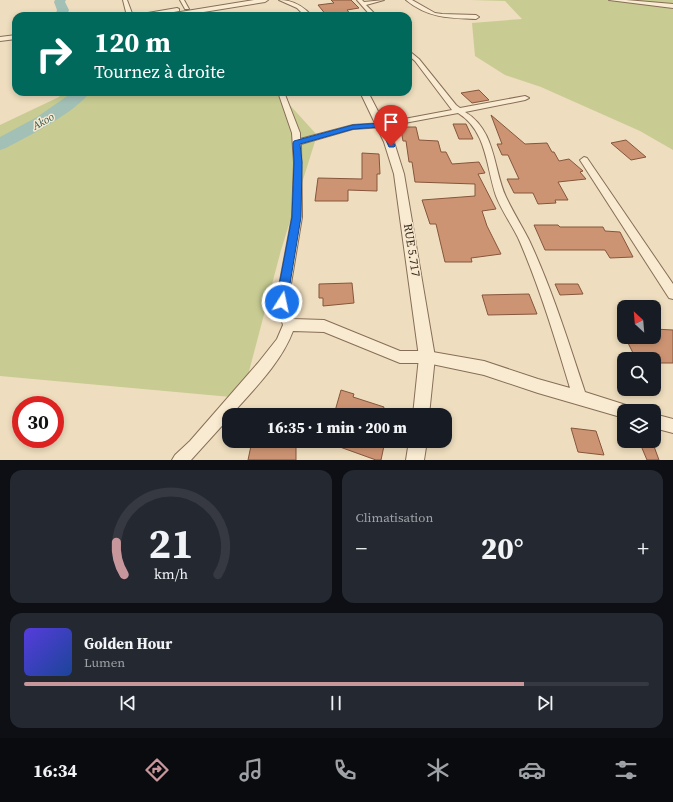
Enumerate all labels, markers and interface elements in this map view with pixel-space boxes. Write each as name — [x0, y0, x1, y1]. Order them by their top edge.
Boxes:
text: 120 m — [94, 23, 171, 61]
icon: right — [28, 28, 80, 80]
text: Tournez à droite — [94, 59, 225, 84]
pin — [374, 105, 408, 146]
water label: Akoo — [29, 109, 57, 134]
icon: arrive — [380, 111, 402, 133]
street label: RUE 5.717 — [400, 222, 424, 278]
position arrow — [261, 281, 303, 323]
north arrow — [617, 300, 661, 344]
map controls — [617, 300, 661, 448]
button: search — [617, 352, 661, 396]
speed limit sign: 30 — [12, 396, 64, 448]
button: layers — [617, 404, 661, 448]
text: 16:35 · 1 min · 200 m — [267, 417, 407, 438]
text: Climatisation — [356, 509, 433, 526]
text: 21 — [148, 514, 193, 571]
text: 20° — [481, 528, 524, 569]
text: − — [356, 533, 367, 563]
text: + — [637, 533, 649, 563]
text: km/h — [154, 563, 188, 583]
text: Golden Hour — [84, 633, 172, 654]
text: Lumen — [84, 654, 125, 671]
icon: previous — [117, 692, 139, 714]
icon: pause — [325, 692, 347, 714]
icon: next — [534, 692, 556, 714]
icon: directions — [143, 756, 171, 784]
icon: music — [237, 756, 265, 784]
icon: phone — [331, 756, 359, 784]
icon: climate — [424, 756, 452, 784]
icon: car — [518, 756, 546, 784]
icon: filters — [612, 756, 640, 784]
text: 16:34 — [33, 758, 77, 783]

